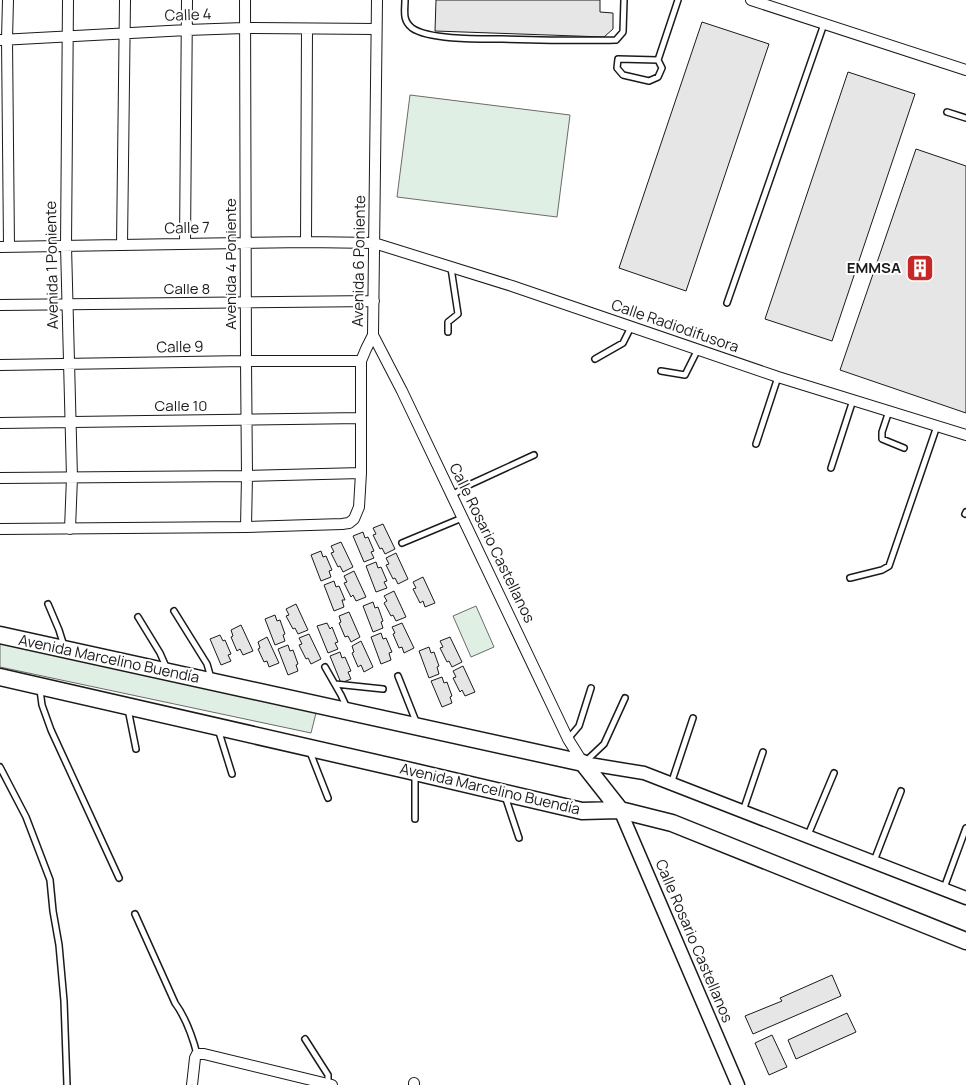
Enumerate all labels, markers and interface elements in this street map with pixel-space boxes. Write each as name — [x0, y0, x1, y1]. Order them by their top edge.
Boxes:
street label: Calle 4 — [164, 3, 212, 26]
street label: Avenida 6 Poniente — [347, 195, 370, 327]
street label: Avenida 4 Poniente — [220, 198, 241, 330]
street label: Avenida 1 Poniente — [40, 200, 63, 329]
street label: Calle 7 — [164, 217, 210, 238]
building icon: EMMSA — [905, 253, 935, 283]
place label: EMMSA — [847, 257, 901, 278]
street label: Calle 8 — [164, 278, 210, 299]
street label: Calle Radiodifusora — [609, 294, 742, 357]
street label: Calle 9 — [156, 336, 204, 357]
street label: Calle 10 — [155, 395, 207, 416]
street label: Calle Rosario Castellanos — [445, 459, 540, 626]
street label: Avenida Marcelino Buendía — [17, 629, 201, 688]
street label: Avenida Marcelino Buendía — [398, 758, 582, 819]
street label: Calle Rosario Castellanos — [651, 856, 738, 1026]

